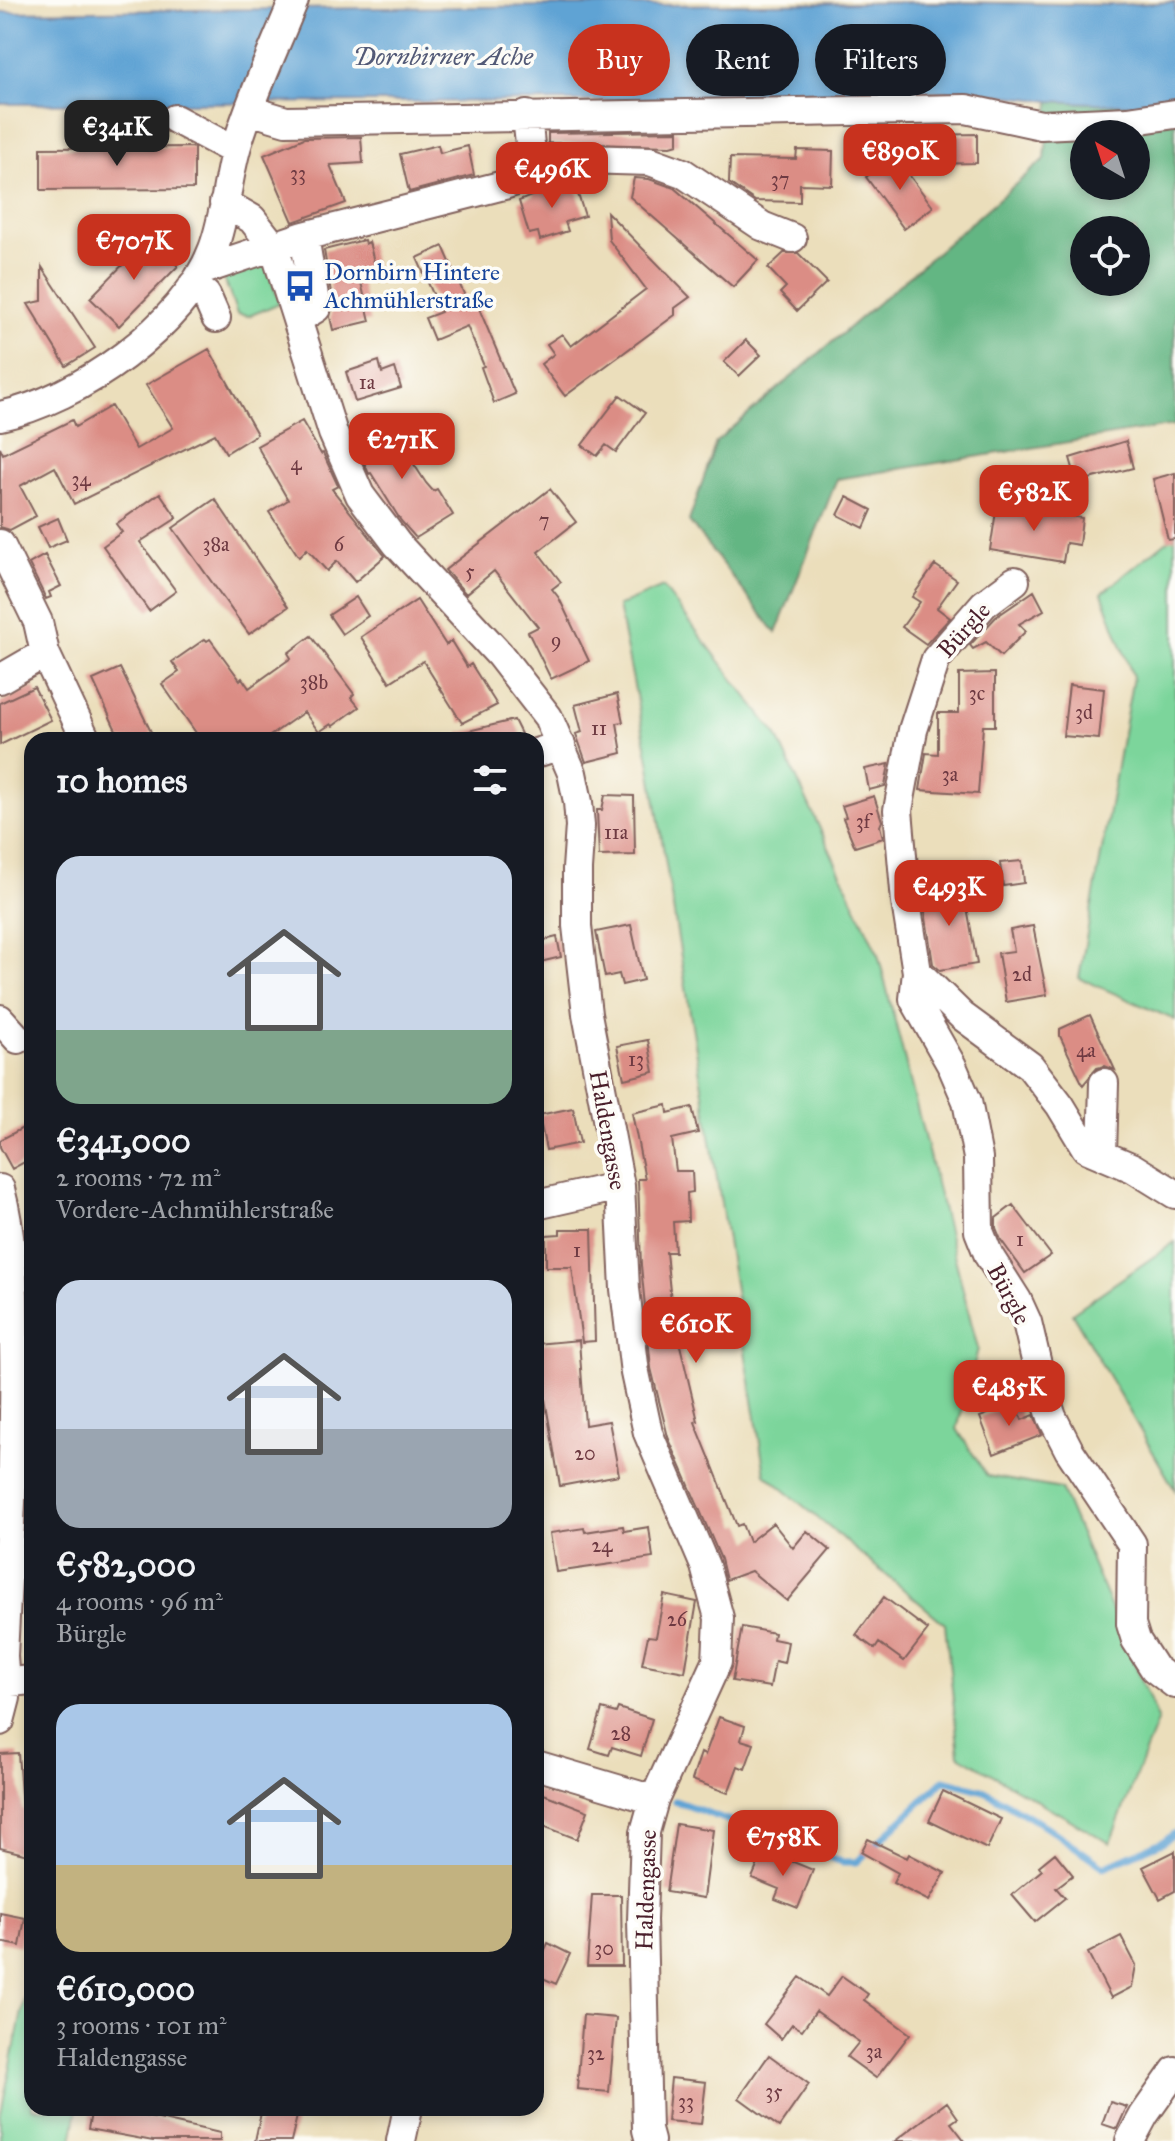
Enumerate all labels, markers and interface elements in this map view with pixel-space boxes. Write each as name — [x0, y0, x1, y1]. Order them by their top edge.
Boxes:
chip: Buy — [568, 24, 670, 96]
chip: Rent — [686, 24, 799, 96]
chip: Filters — [815, 24, 946, 96]
water label: Dornbirner Ache — [353, 40, 534, 72]
pin: €341K — [61, 100, 173, 168]
text: €341K — [82, 110, 152, 142]
north arrow — [1070, 120, 1150, 200]
map controls — [1070, 120, 1150, 296]
pin: €890K — [844, 124, 956, 192]
text: €890K — [861, 134, 939, 166]
pin: €496K — [496, 142, 608, 210]
text: €496K — [514, 152, 590, 184]
house number: 33 — [290, 161, 306, 185]
house number: 37 — [771, 167, 789, 191]
pin: €707K — [78, 214, 190, 282]
button: locate — [1070, 216, 1150, 296]
text: €707K — [95, 224, 173, 256]
place label: Dornbirn Hintere Achmühlerstraße — [323, 257, 500, 315]
bus stop icon: Dornbirn Hintere Achmühlerstraße — [283, 269, 317, 303]
house number: 1a — [359, 370, 376, 394]
pin: €271K — [346, 413, 458, 481]
text: €271K — [367, 423, 437, 455]
house number: 4 — [290, 451, 302, 475]
pin: €582K — [978, 465, 1090, 533]
house number: 34 — [71, 467, 91, 491]
text: €582K — [998, 475, 1070, 507]
house number: 7 — [539, 508, 549, 532]
house number: 38a — [202, 532, 230, 556]
house number: 6 — [334, 532, 345, 556]
house number: 5 — [465, 559, 475, 583]
street label: Bürgle — [931, 596, 997, 664]
house number: 9 — [551, 628, 561, 652]
house number: 38b — [300, 670, 328, 694]
house number: 3c — [969, 681, 985, 705]
house number: 3d — [1075, 700, 1093, 724]
house number: 11 — [591, 716, 607, 740]
icon: filters — [468, 758, 512, 802]
text: 10 homes — [56, 760, 187, 801]
house number: 3a — [942, 762, 959, 786]
house number: 3f — [856, 809, 874, 833]
house number: 11a — [604, 820, 629, 844]
pin: €493K — [893, 860, 1005, 928]
text: €493K — [912, 870, 986, 902]
icon: home — [212, 908, 356, 1052]
house number: 2d — [1012, 962, 1032, 986]
house number: 4a — [1076, 1038, 1096, 1062]
house number: 13 — [628, 1047, 644, 1071]
street label: Haldengasse — [583, 1068, 633, 1192]
text: €341,000 — [56, 1120, 191, 1161]
text: 2 rooms · 72 m² — [56, 1161, 220, 1193]
text: Vordere-Achmühlerstraße — [56, 1193, 334, 1225]
house number: 1 — [1016, 1227, 1024, 1251]
house number: 1 — [573, 1238, 581, 1262]
street label: Bürgle — [980, 1258, 1038, 1330]
pin: €610K — [640, 1297, 752, 1365]
text: €610K — [660, 1307, 732, 1339]
icon: home — [212, 1332, 356, 1476]
pin: €485K — [953, 1360, 1065, 1428]
text: €485K — [972, 1370, 1046, 1402]
house number: 20 — [574, 1441, 596, 1465]
house number: 24 — [591, 1533, 613, 1557]
text: €582,000 — [56, 1544, 196, 1585]
text: 4 rooms · 96 m² — [56, 1585, 223, 1617]
house number: 26 — [667, 1607, 688, 1631]
text: Bürgle — [56, 1617, 127, 1649]
house number: 28 — [611, 1721, 631, 1745]
icon: home — [212, 1756, 356, 1900]
pin: €758K — [727, 1810, 839, 1878]
text: €758K — [746, 1820, 820, 1852]
street label: Haldengasse — [629, 1829, 663, 1951]
house number: 30 — [594, 1936, 614, 1960]
text: €610,000 — [56, 1968, 195, 2009]
text: 3 rooms · 101 m² — [56, 2009, 227, 2041]
house number: 3a — [866, 2039, 883, 2063]
text: Haldengasse — [56, 2041, 187, 2073]
house number: 32 — [587, 2041, 605, 2065]
house number: 35 — [765, 2079, 783, 2103]
house number: 33 — [678, 2089, 694, 2113]

